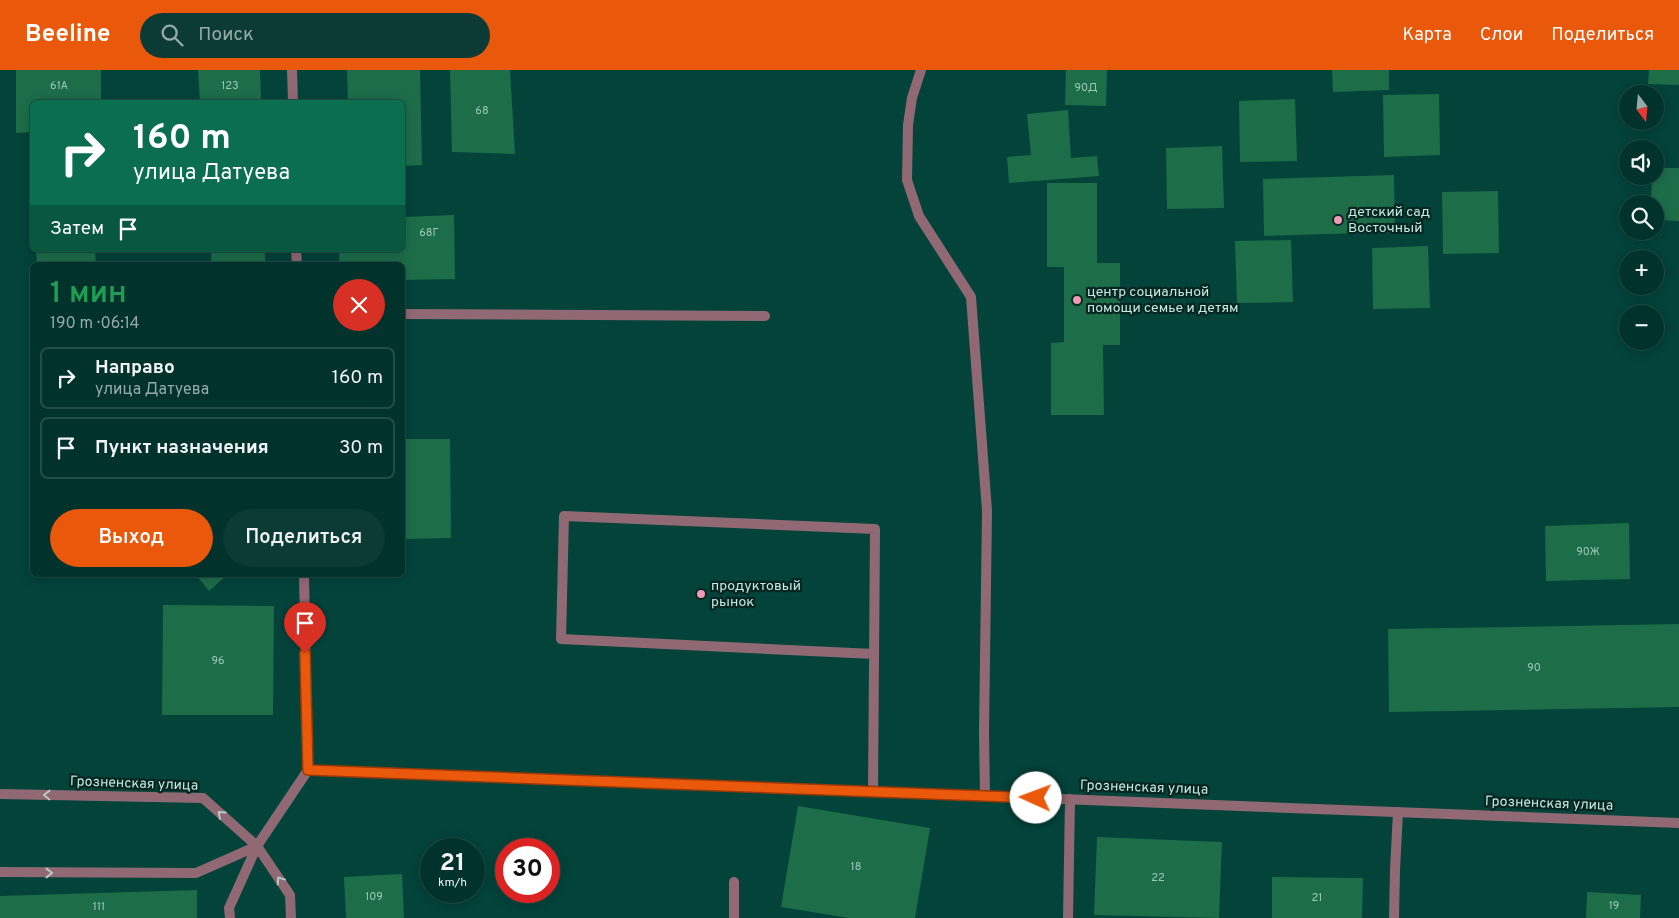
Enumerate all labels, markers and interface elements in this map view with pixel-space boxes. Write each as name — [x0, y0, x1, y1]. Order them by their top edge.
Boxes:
search box — [140, 13, 490, 58]
text: Beeline — [25, 20, 110, 50]
icon: search — [158, 21, 186, 49]
text: Поиск — [198, 23, 254, 47]
text: Карта — [1402, 24, 1452, 47]
text: Слои — [1480, 24, 1523, 47]
text: Поделиться — [1551, 24, 1654, 47]
house number: 61А — [50, 79, 68, 93]
house number: 123 — [221, 79, 239, 93]
house number: 90Д — [1074, 81, 1098, 95]
north arrow — [1619, 85, 1664, 130]
map controls — [1619, 85, 1664, 350]
house number: 68 — [475, 104, 489, 118]
text: 160 m — [133, 117, 231, 161]
icon: right — [50, 120, 115, 185]
button: sound — [1619, 140, 1664, 185]
text: улица Датуева — [133, 160, 290, 187]
button: search — [1619, 195, 1664, 240]
place label: детский сад Восточный — [1348, 204, 1430, 237]
marker: детский сад Восточный — [1332, 214, 1344, 226]
icon: arrive — [114, 215, 142, 243]
text: Затем — [50, 217, 104, 241]
house number: 68Г — [419, 226, 439, 240]
button: + — [1619, 250, 1664, 295]
text: 1 мин — [50, 276, 127, 313]
button: close — [333, 279, 385, 331]
place label: центр социальной помощи семье и детям — [1087, 284, 1239, 317]
marker: центр социальной помощи семье и детям — [1071, 294, 1083, 306]
button: − — [1619, 305, 1664, 350]
text: 190 m · 06:14 — [50, 314, 140, 334]
text: Направо — [95, 356, 175, 380]
icon: right — [52, 364, 80, 392]
text: 160 m — [332, 366, 383, 390]
text: улица Датуева — [95, 380, 209, 400]
icon: arrive — [52, 434, 80, 462]
text: Пункт назначения — [95, 436, 269, 460]
text: 30 m — [339, 436, 383, 460]
button: Выход — [50, 509, 213, 567]
button: Поделиться — [223, 509, 385, 567]
house number: 90Ж — [1576, 545, 1600, 559]
place label: продуктовый рынок — [711, 578, 801, 611]
marker: продуктовый рынок — [695, 588, 707, 600]
pin — [284, 602, 326, 653]
icon: arrive — [291, 609, 319, 637]
house number: 96 — [211, 654, 225, 668]
house number: 90 — [1527, 661, 1541, 675]
position arrow — [1009, 771, 1061, 823]
street label: Грозненская улица — [70, 773, 198, 795]
street label: Грозненская улица — [1080, 777, 1208, 799]
one-way arrow — [42, 790, 50, 800]
street label: Грозненская улица — [1485, 793, 1613, 815]
one-way arrow — [217, 810, 226, 819]
speed limit sign: 30 — [495, 838, 560, 903]
text: 21 — [440, 848, 465, 880]
house number: 18 — [851, 860, 861, 874]
one-way arrow — [45, 868, 53, 878]
house number: 22 — [1151, 871, 1165, 885]
text: km/h — [438, 875, 467, 891]
one-way arrow — [277, 876, 286, 886]
house number: 109 — [365, 890, 383, 904]
house number: 21 — [1312, 891, 1322, 905]
house number: 19 — [1609, 899, 1619, 913]
house number: 111 — [93, 900, 105, 914]

